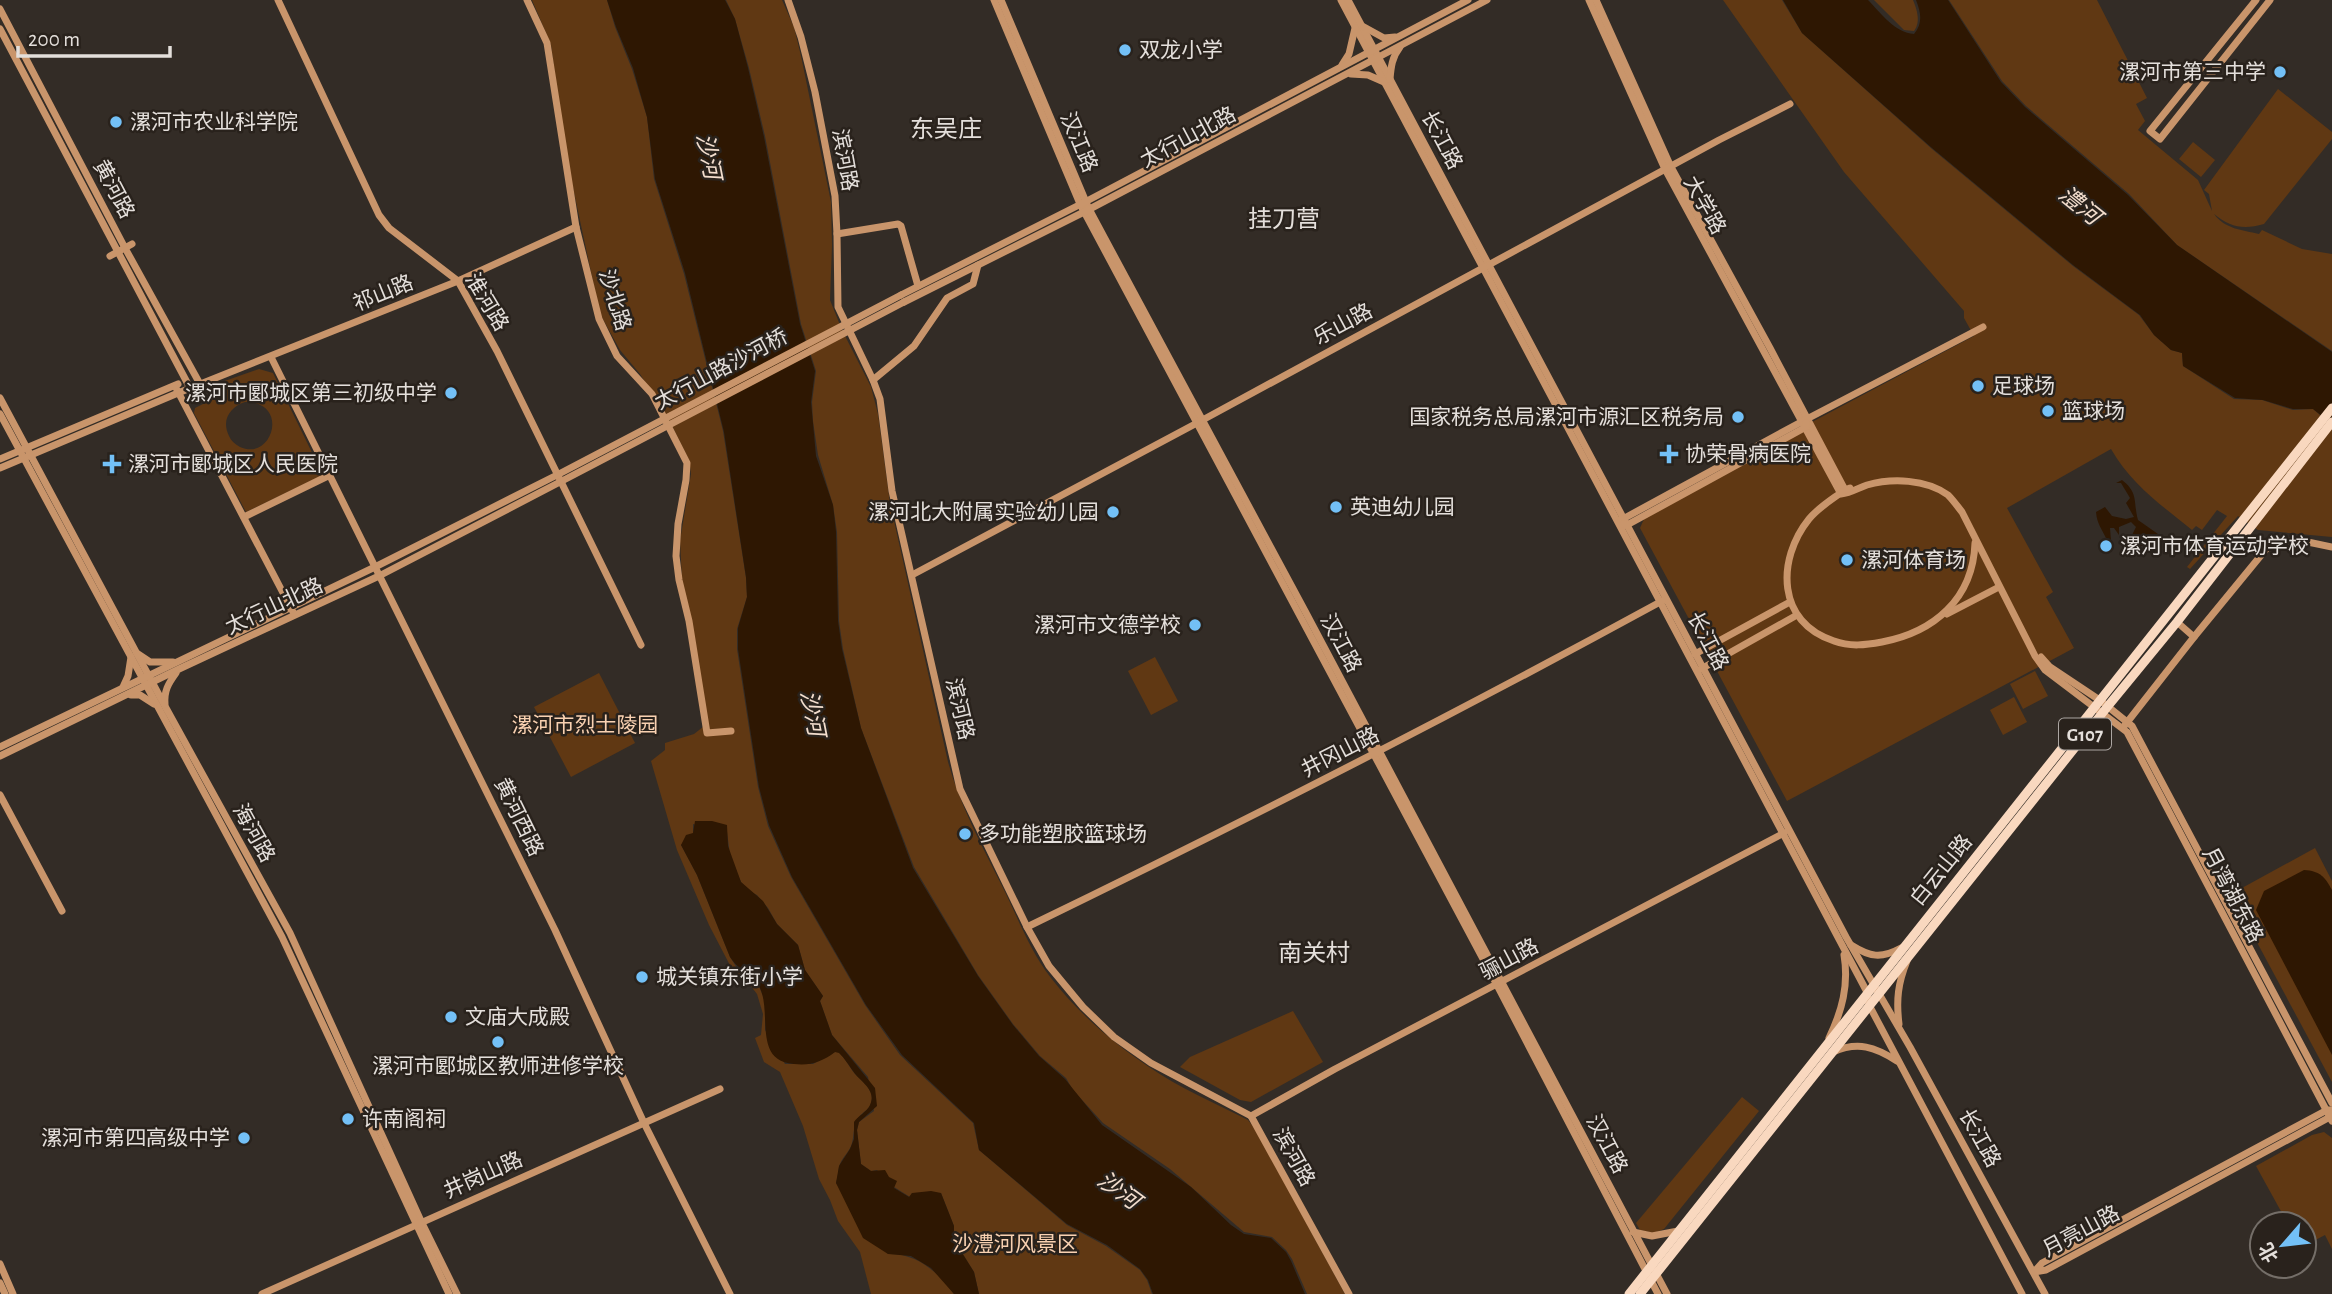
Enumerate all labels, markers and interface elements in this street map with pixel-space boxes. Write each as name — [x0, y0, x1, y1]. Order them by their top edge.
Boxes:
scale bar — [18, 14, 170, 58]
text: 200 m — [28, 29, 80, 50]
place label: 双龙小学 — [1139, 39, 1223, 61]
marker: 双龙小学 — [1117, 42, 1133, 58]
place label: 漯河市第三中学 — [2119, 61, 2266, 83]
marker: 漯河市第三中学 — [2272, 64, 2288, 80]
street label: 太行山北路 — [1136, 103, 1240, 171]
street label: 长江路 — [1417, 107, 1467, 173]
street label: 汉江路 — [1057, 109, 1101, 175]
place label: 漯河市农业科学院 — [130, 111, 298, 133]
marker: 漯河市农业科学院 — [108, 114, 124, 130]
district label: 东吴庄 — [910, 116, 982, 142]
street label: 滨河路 — [829, 127, 861, 193]
water label: 沙河 — [692, 131, 726, 185]
street label: 黄河路 — [89, 156, 139, 222]
street label: 大学路 — [1680, 172, 1730, 238]
water label: 澧河 — [2054, 181, 2109, 232]
district label: 挂刀营 — [1248, 206, 1320, 232]
street label: 沙北路 — [595, 267, 635, 333]
street label: 淮河路 — [461, 269, 513, 335]
street label: 祁山路 — [350, 271, 416, 315]
street label: 乐山路 — [1310, 299, 1376, 349]
street label: 太行山路沙河桥 — [651, 325, 791, 413]
place label: 足球场 — [1992, 375, 2055, 397]
marker: 足球场 — [1970, 378, 1986, 394]
place label: 漯河市郾城区第三初级中学 — [185, 382, 437, 404]
marker: 漯河市郾城区第三初级中学 — [443, 385, 459, 401]
place label: 篮球场 — [2062, 400, 2125, 422]
marker: 篮球场 — [2040, 403, 2056, 419]
place label: 国家税务总局漯河市源汇区税务局 — [1409, 406, 1724, 428]
marker: 国家税务总局漯河市源汇区税务局 — [1730, 409, 1746, 425]
place label: 协荣骨病医院 — [1685, 443, 1811, 465]
marker: 协荣骨病医院 — [1659, 444, 1679, 464]
place label: 漯河市郾城区人民医院 — [128, 453, 338, 475]
marker: 漯河市郾城区人民医院 — [102, 454, 122, 474]
place label: 英迪幼儿园 — [1350, 496, 1455, 518]
marker: 英迪幼儿园 — [1328, 499, 1344, 515]
place label: 漯河北大附属实验幼儿园 — [868, 501, 1099, 523]
marker: 漯河北大附属实验幼儿园 — [1105, 504, 1121, 520]
place label: 漯河市体育运动学校 — [2120, 535, 2309, 557]
marker: 漯河市体育运动学校 — [2098, 538, 2114, 554]
place label: 漯河体育场 — [1861, 549, 1966, 571]
marker: 漯河体育场 — [1839, 552, 1855, 568]
street label: 太行山北路 — [222, 574, 326, 638]
street label: 长江路 — [1683, 608, 1733, 674]
street label: 汉江路 — [1316, 610, 1366, 676]
place label: 漯河市文德学校 — [1034, 614, 1181, 636]
marker: 漯河市文德学校 — [1187, 617, 1203, 633]
street label: 滨河路 — [942, 676, 978, 742]
water label: 沙河 — [796, 688, 830, 742]
park label: 漯河市烈士陵园 — [512, 714, 659, 736]
road number: G107 — [2059, 719, 2111, 750]
street label: 井冈山路 — [1298, 723, 1382, 781]
street label: 黄河西路 — [491, 774, 547, 860]
street label: 海河路 — [229, 800, 279, 866]
place label: 多功能塑胶篮球场 — [979, 823, 1147, 845]
marker: 多功能塑胶篮球场 — [957, 826, 973, 842]
street label: 白云山路 — [1906, 830, 1976, 910]
street label: 月湾湖东路 — [2199, 843, 2267, 947]
street label: 骊山路 — [1476, 934, 1542, 984]
district label: 南关村 — [1278, 940, 1350, 966]
place label: 城关镇东街小学 — [656, 966, 803, 988]
marker: 城关镇东街小学 — [634, 969, 650, 985]
place label: 文庙大成殿 — [465, 1006, 570, 1028]
marker: 文庙大成殿 — [443, 1009, 459, 1025]
marker: 漯河市郾城区教师进修学校 — [490, 1034, 506, 1050]
place label: 漯河市郾城区教师进修学校 — [372, 1055, 624, 1077]
street label: 长江路 — [1955, 1105, 2005, 1171]
place label: 许南阁祠 — [362, 1108, 446, 1130]
marker: 许南阁祠 — [340, 1111, 356, 1127]
street label: 汉江路 — [1582, 1111, 1632, 1177]
street label: 滨河路 — [1269, 1124, 1319, 1190]
place label: 漯河市第四高级中学 — [41, 1127, 230, 1149]
marker: 漯河市第四高级中学 — [236, 1130, 252, 1146]
street label: 井岗山路 — [440, 1148, 526, 1202]
water label: 沙河 — [1093, 1167, 1148, 1216]
street label: 月亮山路 — [2039, 1202, 2123, 1260]
north arrow — [2248, 1210, 2318, 1280]
park label: 沙澧河风景区 — [952, 1233, 1078, 1255]
text: 北 — [2256, 1239, 2282, 1266]

